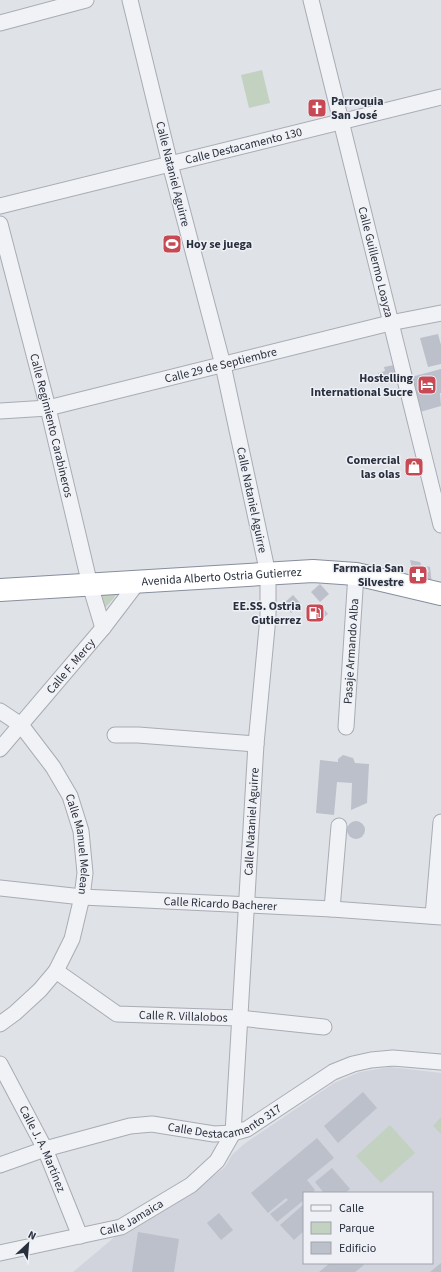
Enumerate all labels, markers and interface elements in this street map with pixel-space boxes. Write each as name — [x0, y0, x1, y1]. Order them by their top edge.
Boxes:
place label: Parroquia San José — [331, 93, 384, 124]
church icon: Parroquia San José — [306, 97, 328, 119]
street label: Calle Nataniel Aguirre — [151, 120, 194, 229]
street label: Calle Destacamento 130 — [183, 124, 304, 169]
street label: Calle Guillermo Loayza — [353, 205, 397, 319]
sports icon: Hoy se juega — [161, 233, 183, 255]
place label: Hoy se juega — [186, 236, 252, 253]
street label: Calle 29 de Septiembre — [163, 343, 279, 388]
street label: Calle Regimiento Carabineros — [25, 352, 77, 499]
place label: Hostelling International Sucre — [311, 370, 414, 401]
hotel icon: Hostelling International Sucre — [416, 374, 438, 396]
street label: Calle Nataniel Aguirre — [232, 446, 271, 555]
place label: Comercial las olas — [347, 452, 401, 483]
shop icon: Comercial las olas — [403, 456, 425, 478]
place label: Farmacia San Silvestre — [333, 560, 404, 591]
street label: Avenida Alberto Ostria Gutierrez — [141, 564, 302, 590]
pharmacy icon: Farmacia San Silvestre — [407, 564, 429, 586]
place label: EE.SS. Ostria Gutierrez — [233, 598, 301, 629]
street label: Pasaje Armando Alba — [340, 598, 363, 705]
fuel station icon: EE.SS. Ostria Gutierrez — [304, 602, 326, 624]
street label: Calle F. Mercy — [43, 635, 100, 698]
street label: Calle Nataniel Aguirre — [240, 767, 264, 876]
street label: Calle Manuel Melean — [61, 792, 93, 896]
street label: Calle Ricardo Bacherer — [163, 893, 278, 915]
street label: Calle R. Villalobos — [139, 1007, 228, 1027]
street label: Calle Destacamento 317 — [166, 1100, 285, 1143]
street label: Calle J. A. Martínez — [15, 1103, 69, 1195]
legend — [303, 1192, 433, 1264]
street label: Calle Jamaica — [98, 1195, 167, 1240]
text: Calle — [339, 1200, 364, 1217]
text: Parque — [339, 1220, 375, 1237]
north arrow — [8, 1224, 48, 1264]
text: N — [26, 1227, 39, 1244]
text: Edificio — [339, 1240, 376, 1257]

